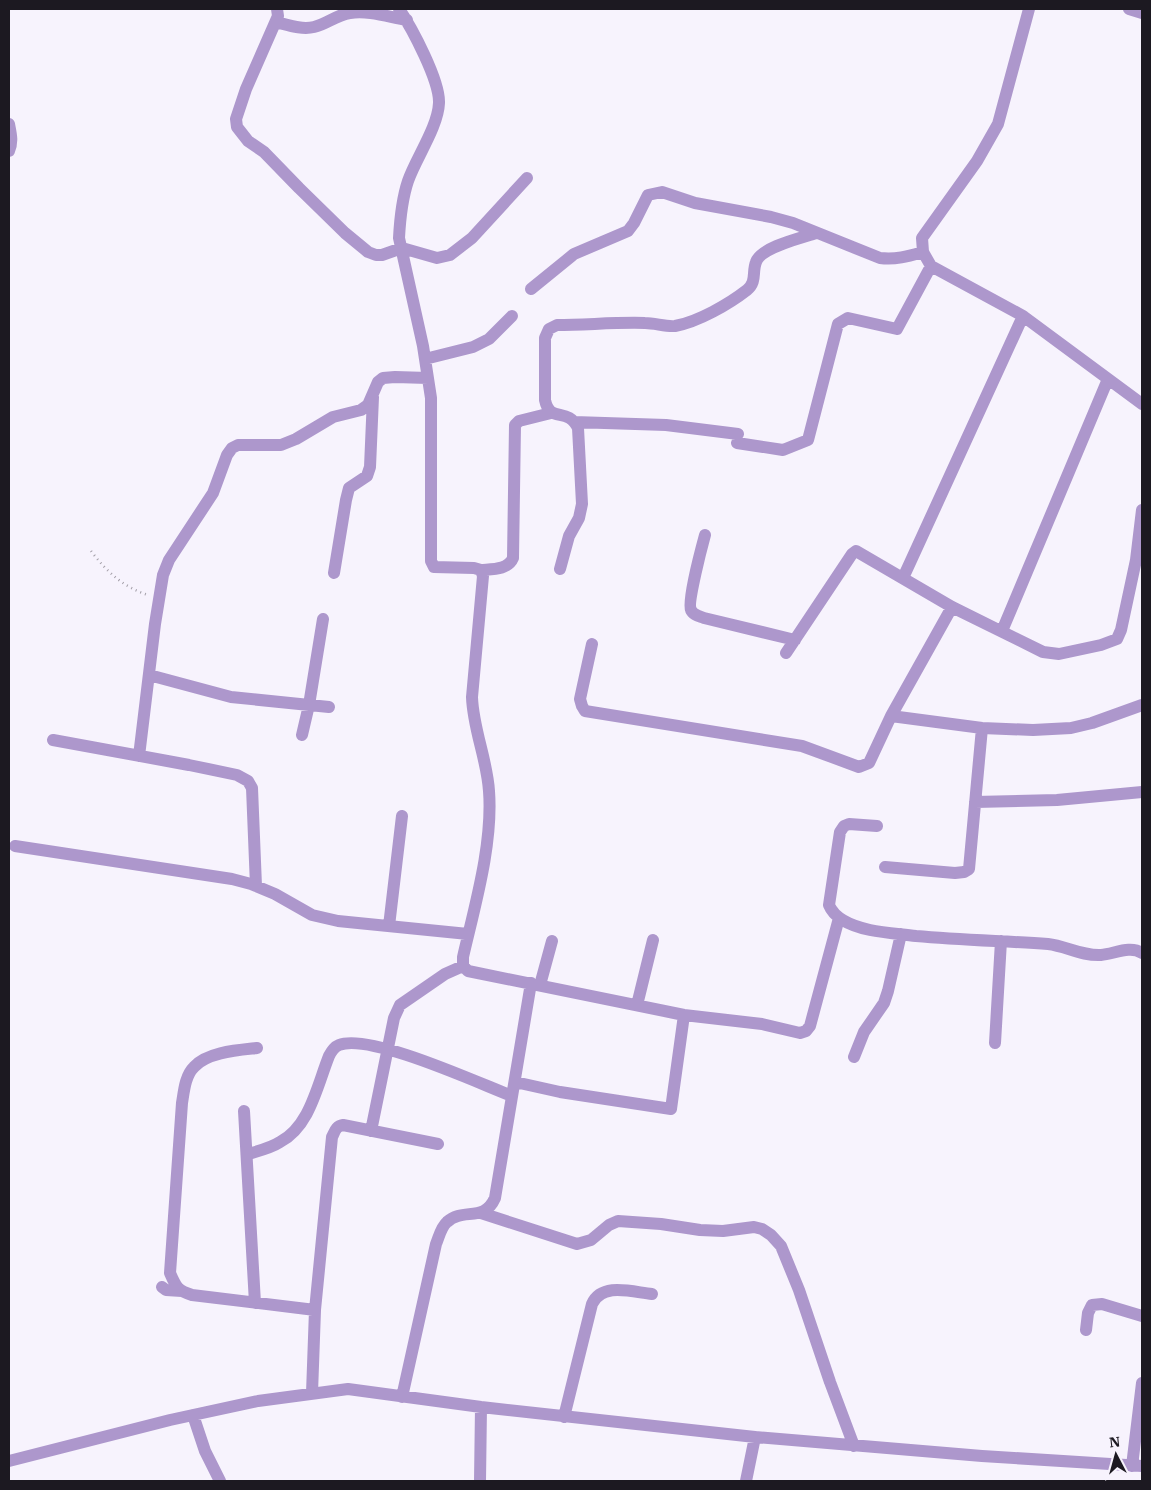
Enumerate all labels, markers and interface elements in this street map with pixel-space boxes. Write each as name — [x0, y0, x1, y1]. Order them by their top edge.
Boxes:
north arrow — [1091, 1430, 1141, 1480]
text: N — [1108, 1433, 1121, 1452]

